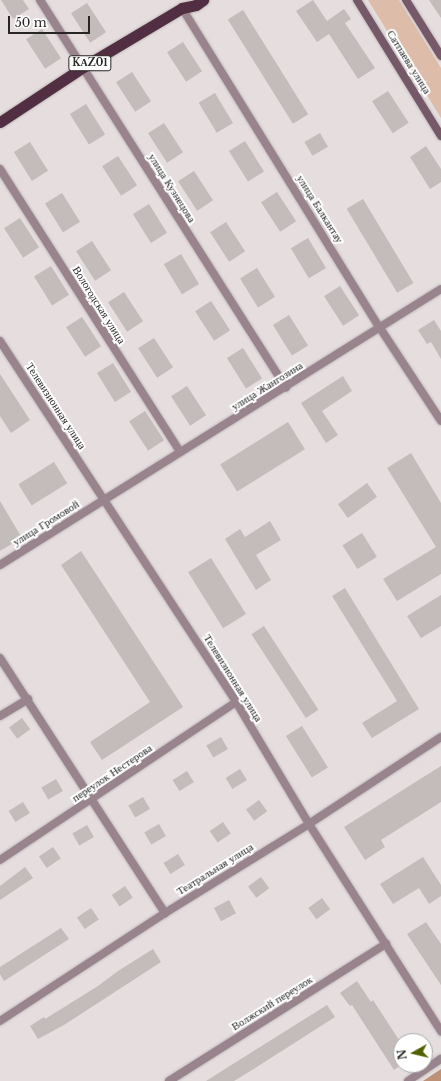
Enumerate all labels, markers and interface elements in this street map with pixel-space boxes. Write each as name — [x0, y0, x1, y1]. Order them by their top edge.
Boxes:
scale bar — [10, 8, 92, 34]
text: 50 m — [15, 15, 47, 30]
street label: Сатпаева улица — [384, 28, 434, 96]
road number: KАZ01 — [68, 55, 112, 71]
street label: улица Кузнецова — [146, 151, 198, 225]
street label: улица Балкантау — [294, 173, 346, 245]
street label: Вологодская улица — [70, 264, 128, 346]
street label: улица Жангозина — [229, 359, 305, 413]
street label: Телевизионная улица — [23, 360, 89, 452]
street label: улица Громовой — [10, 497, 82, 549]
street label: Телевизионная улица — [201, 632, 265, 724]
street label: переулок Нестерова — [69, 741, 155, 805]
street label: Театральная улица — [174, 840, 256, 898]
street label: Волжский переулок — [229, 973, 315, 1033]
north arrow — [393, 1033, 433, 1073]
text: N — [394, 1048, 410, 1061]

